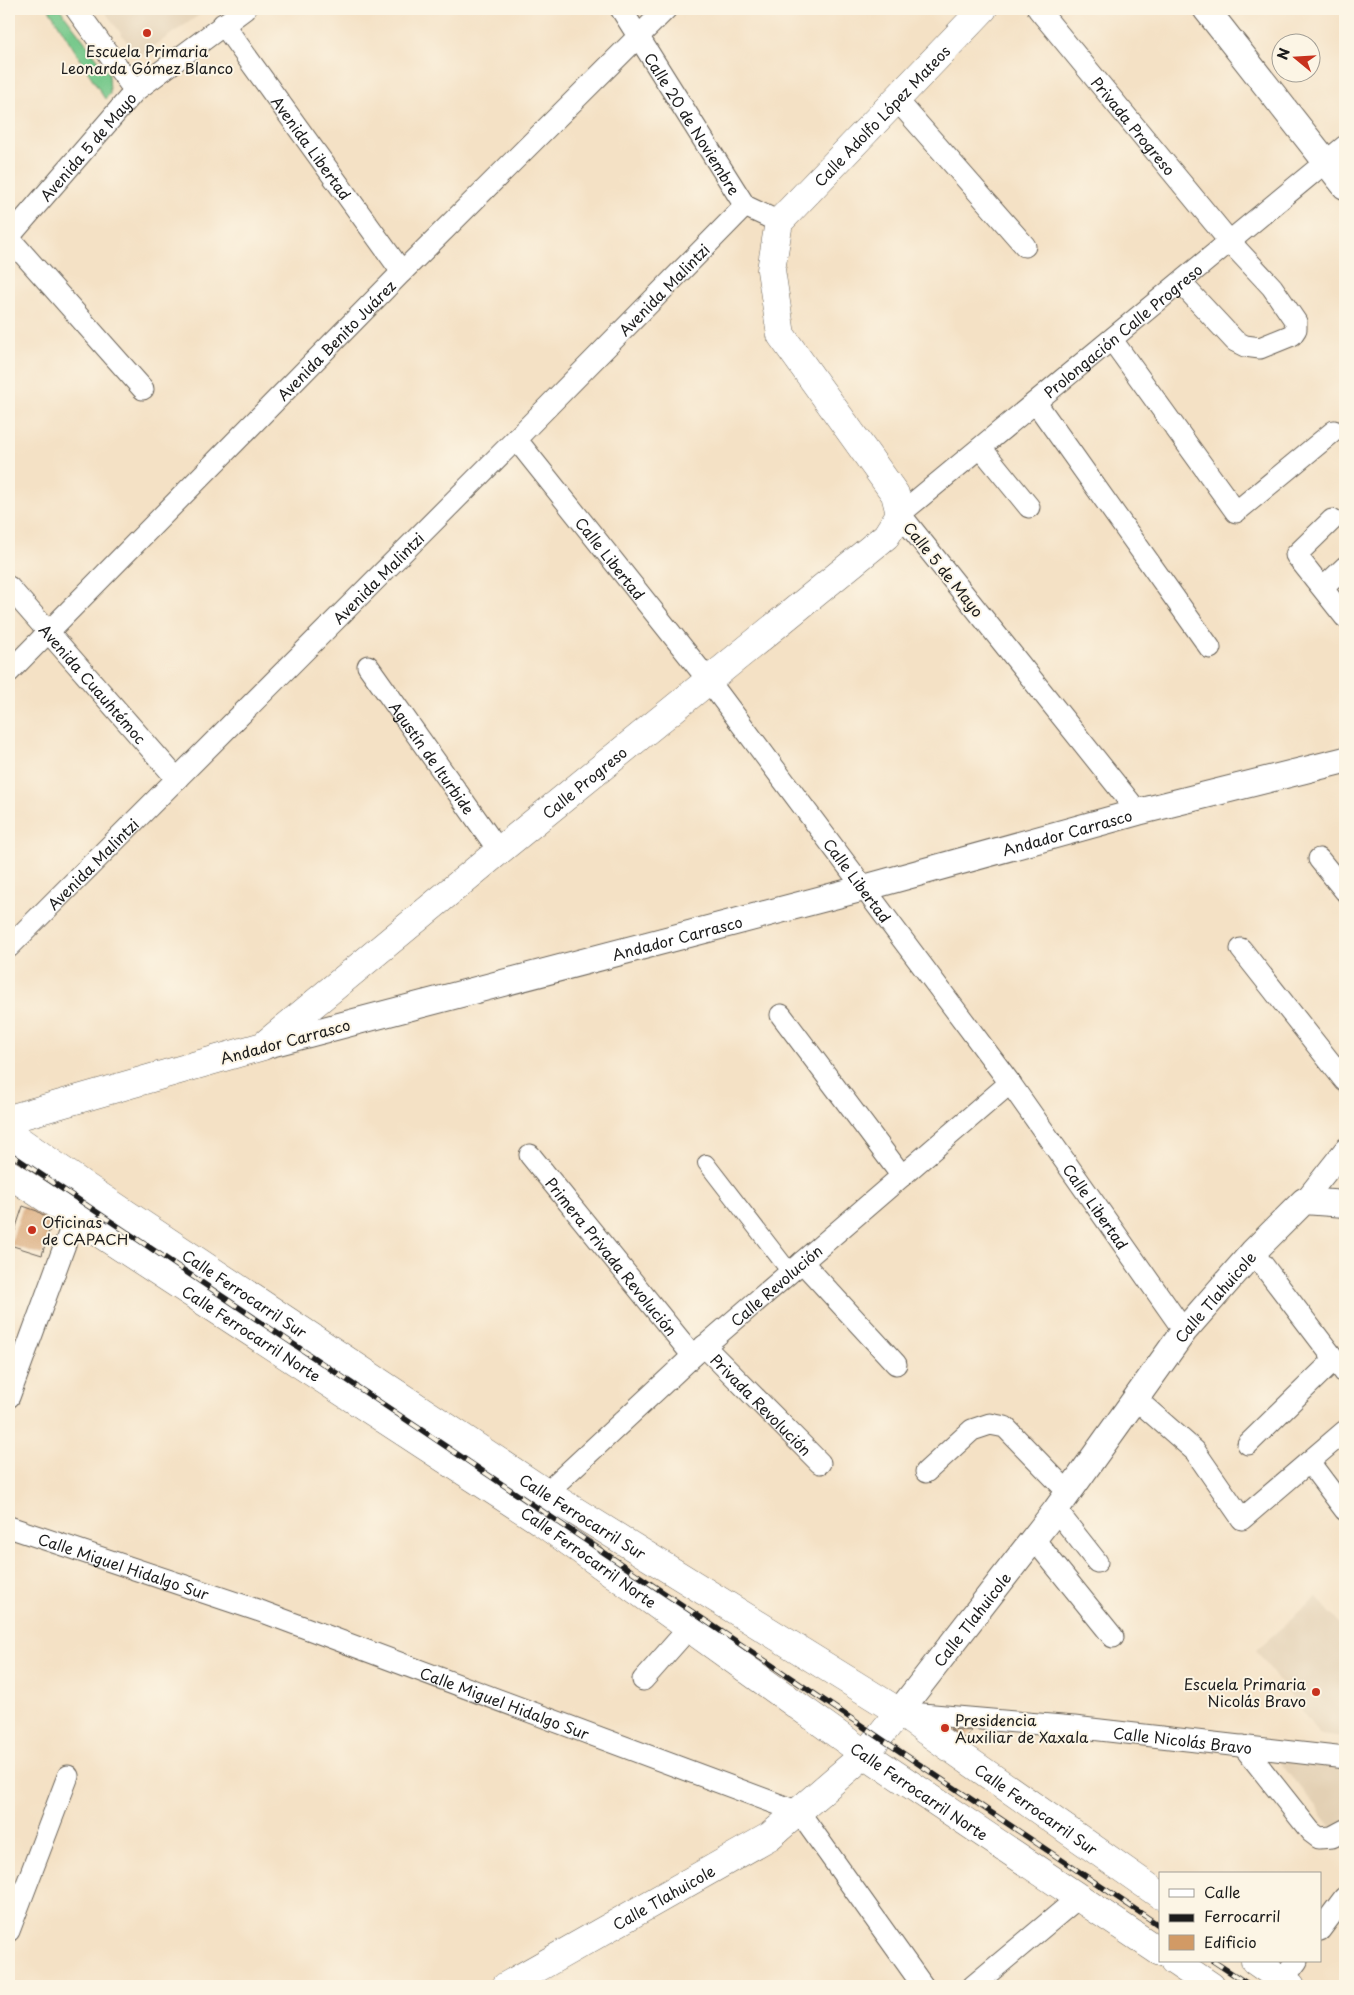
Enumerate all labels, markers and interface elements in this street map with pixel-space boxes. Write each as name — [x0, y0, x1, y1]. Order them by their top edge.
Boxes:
marker: Escuela Primaria Leonarda Gómez Blanco — [141, 27, 153, 39]
north arrow — [1272, 32, 1322, 82]
place label: Escuela Primaria Leonarda Gómez Blanco — [61, 39, 233, 79]
street label: Calle Adolfo López Mateos — [808, 39, 955, 191]
text: N — [1271, 45, 1295, 62]
street label: Calle 20 de Noviembre — [639, 48, 746, 199]
street label: Privada Progreso — [1087, 71, 1182, 180]
street label: Avenida 5 de Mayo — [34, 87, 141, 206]
street label: Avenida Libertad — [267, 91, 357, 204]
street label: Avenida Malintzi — [613, 238, 714, 340]
street label: Prolongación Calle Progreso — [1038, 257, 1207, 403]
street label: Avenida Benito Juárez — [271, 274, 400, 405]
street label: Calle Libertad — [570, 511, 651, 604]
street label: Calle 5 de Mayo — [898, 516, 990, 622]
street label: Avenida Malintzi — [327, 526, 429, 629]
street label: Avenida Cuauhtémoc — [34, 618, 152, 748]
street label: Agustín de Iturbide — [385, 696, 481, 819]
street label: Calle Progreso — [537, 740, 631, 823]
street label: Andador Carrasco — [999, 803, 1135, 861]
street label: Avenida Malintzi — [41, 812, 143, 915]
street label: Calle Libertad — [819, 833, 897, 927]
street label: Andador Carrasco — [609, 909, 745, 965]
street label: Andador Carrasco — [217, 1013, 353, 1069]
street label: Calle Libertad — [1058, 1158, 1135, 1254]
street label: Primera Privada Revolución — [541, 1172, 683, 1340]
place label: Oficinas de CAPACH — [42, 1210, 128, 1250]
marker: Oficinas de CAPACH — [26, 1224, 38, 1236]
street label: Calle Revolución — [725, 1239, 827, 1331]
street label: Calle Ferrocarril Sur — [178, 1243, 312, 1343]
street label: Calle Tlahuicole — [1168, 1246, 1261, 1347]
street label: Calle Ferrocarril Norte — [178, 1279, 326, 1386]
street label: Privada Revolución — [706, 1348, 818, 1460]
street label: Calle Ferrocarril Sur — [515, 1467, 651, 1564]
street label: Calle Ferrocarril Norte — [517, 1500, 662, 1613]
street label: Calle Miguel Hidalgo Sur — [35, 1526, 212, 1605]
street label: Calle Tlahuicole — [927, 1567, 1016, 1671]
street label: Calle Miguel Hidalgo Sur — [417, 1660, 593, 1744]
place label: Escuela Primaria Nicolás Bravo — [1184, 1672, 1307, 1712]
marker: Escuela Primaria Nicolás Bravo — [1310, 1686, 1322, 1698]
place label: Presidencia Auxiliar de Xaxala — [955, 1708, 1089, 1748]
street label: Calle Nicolás Bravo — [1112, 1720, 1253, 1759]
marker: Presidencia Auxiliar de Xaxala — [939, 1722, 951, 1734]
street label: Calle Ferrocarril Norte — [846, 1736, 993, 1845]
street label: Calle Ferrocarril Sur — [970, 1757, 1103, 1860]
street label: Calle Tlahuicole — [608, 1858, 719, 1935]
legend — [1159, 1872, 1322, 1962]
text: Calle — [1204, 1880, 1241, 1903]
text: Ferrocarril — [1204, 1904, 1281, 1927]
text: Edificio — [1204, 1930, 1257, 1953]

